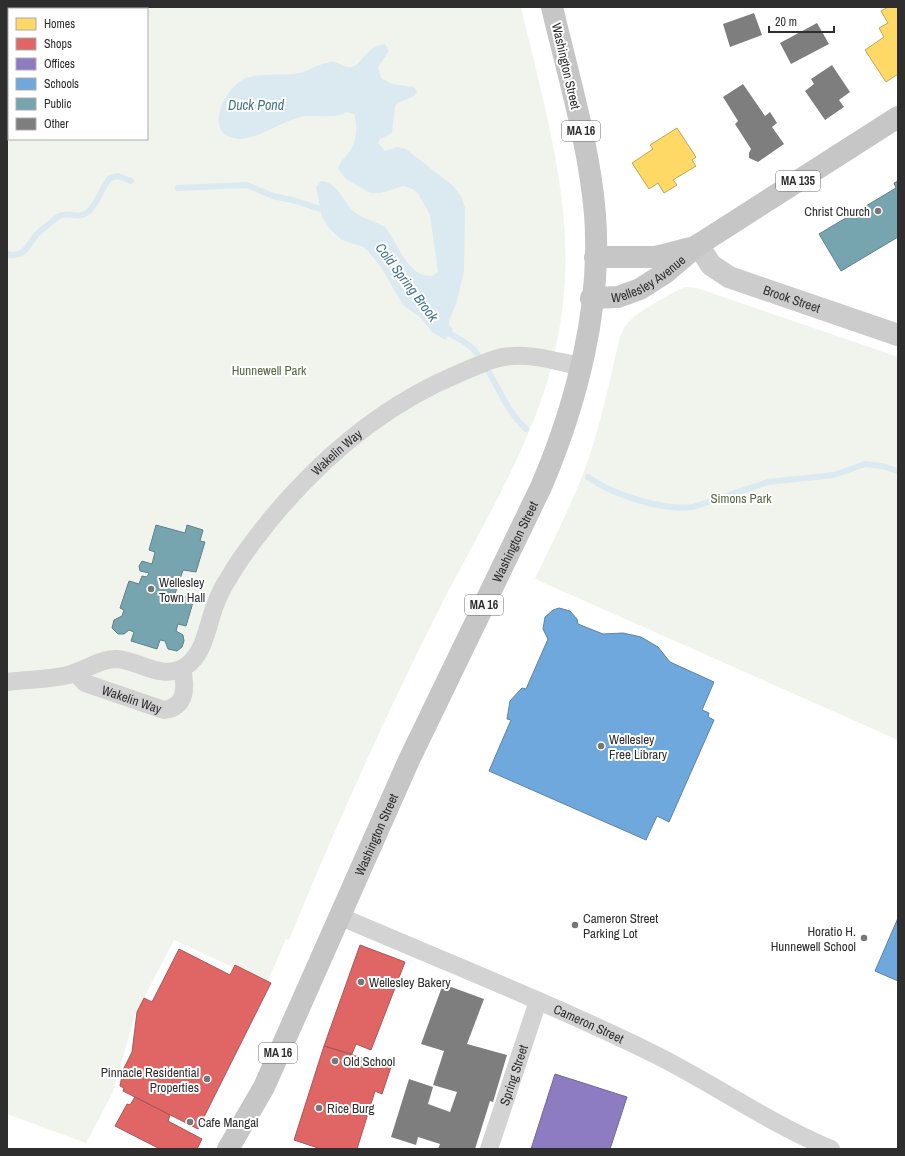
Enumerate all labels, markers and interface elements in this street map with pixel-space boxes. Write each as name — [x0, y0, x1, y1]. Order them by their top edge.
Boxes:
legend — [8, 8, 148, 140]
scale bar — [769, 8, 834, 34]
text: 20 m — [775, 14, 797, 30]
text: Homes — [44, 16, 75, 32]
street label: Washington Street — [548, 21, 584, 111]
text: Shops — [44, 36, 72, 52]
text: Offices — [44, 56, 75, 72]
text: Schools — [44, 76, 79, 92]
text: Public — [44, 96, 71, 112]
water label: Duck Pond — [228, 96, 285, 114]
text: Other — [44, 116, 69, 132]
road number: MA 16 — [562, 121, 600, 141]
road number: MA 135 — [776, 171, 820, 191]
place label: Christ Church — [804, 203, 870, 220]
marker: Christ Church — [873, 206, 883, 216]
water label: Cold Spring Brook — [372, 239, 443, 326]
street label: Wellesley Avenue — [611, 251, 689, 306]
street label: Brook Street — [761, 281, 823, 316]
park label: Hunnewell Park — [232, 362, 307, 379]
street label: Wakelin Way — [307, 425, 366, 479]
park label: Simons Park — [710, 490, 772, 507]
street label: Washington Street — [488, 498, 541, 585]
place label: Wellesley Town Hall — [159, 574, 205, 606]
marker: Wellesley Town Hall — [146, 584, 156, 594]
road number: MA 16 — [465, 595, 503, 615]
street label: Wakelin Way — [100, 681, 165, 717]
place label: Wellesley Free Library — [609, 731, 668, 763]
marker: Wellesley Free Library — [596, 741, 606, 751]
street label: Washington Street — [350, 791, 402, 878]
place label: Cameron Street Parking Lot — [583, 910, 658, 942]
marker: Cameron Street Parking Lot — [570, 920, 580, 930]
place label: Horatio H. Hunnewell School — [771, 923, 856, 955]
marker: Horatio H. Hunnewell School — [859, 933, 869, 943]
place label: Wellesley Bakery — [369, 974, 451, 991]
marker: Wellesley Bakery — [356, 977, 366, 987]
street label: Cameron Street — [551, 1000, 627, 1047]
street label: Spring Street — [496, 1042, 531, 1107]
road number: MA 16 — [259, 1043, 297, 1063]
place label: Old School — [343, 1053, 395, 1070]
marker: Old School — [330, 1056, 340, 1066]
place label: Pinnacle Residential Properties — [101, 1064, 199, 1096]
marker: Pinnacle Residential Properties — [202, 1074, 212, 1084]
place label: Rice Burg — [327, 1100, 374, 1117]
marker: Rice Burg — [314, 1103, 324, 1113]
place label: Cafe Mangal — [198, 1114, 258, 1131]
marker: Cafe Mangal — [185, 1117, 195, 1127]

